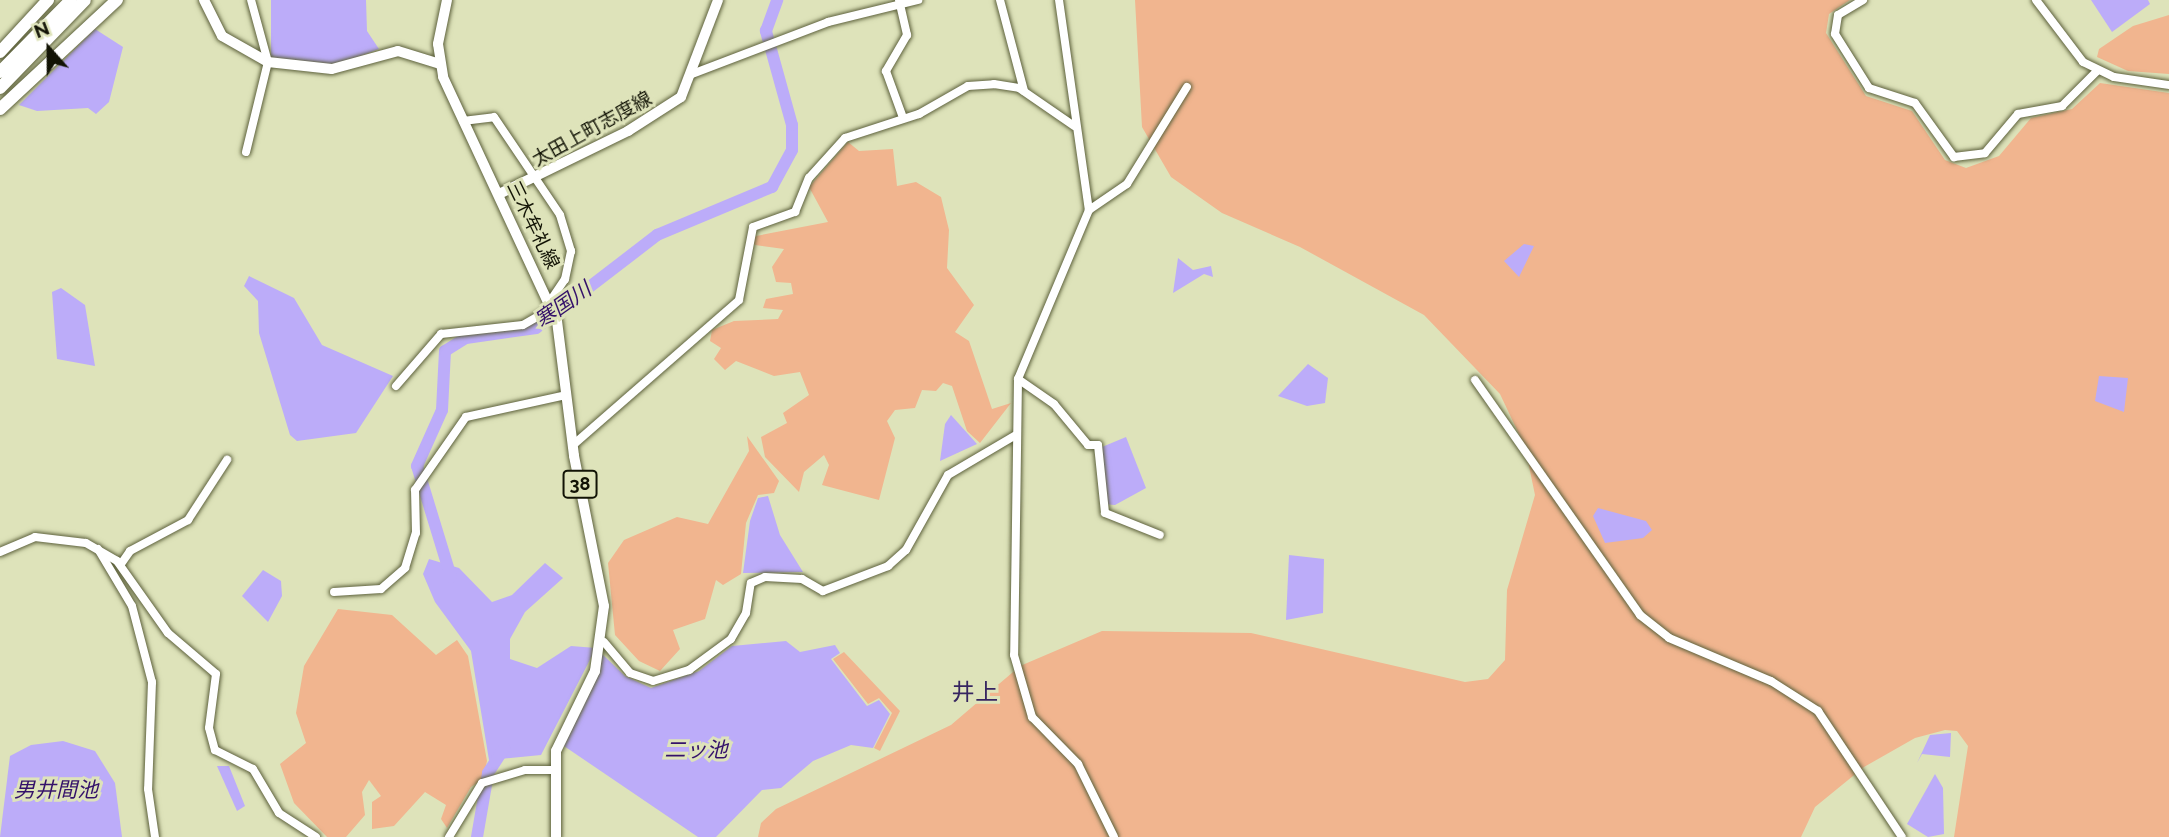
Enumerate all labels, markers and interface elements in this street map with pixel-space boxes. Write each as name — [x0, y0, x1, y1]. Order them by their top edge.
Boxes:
north arrow — [14, 14, 84, 84]
text: N — [31, 17, 52, 42]
street label: 太田上町志度線 — [528, 87, 656, 171]
street label: 三木牟礼線 — [502, 177, 564, 273]
water label: 寒国川 — [530, 277, 596, 333]
road number: 38 — [562, 470, 598, 498]
district label: 井上 — [952, 678, 998, 706]
water label: 二ッ池 — [665, 737, 727, 763]
water label: 男井間池 — [14, 777, 98, 803]

